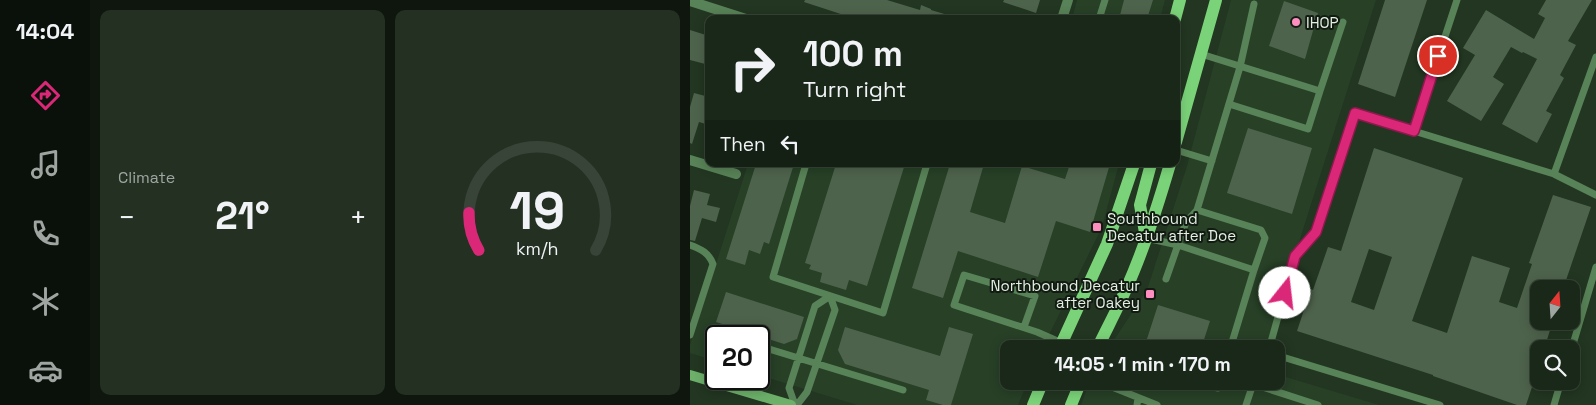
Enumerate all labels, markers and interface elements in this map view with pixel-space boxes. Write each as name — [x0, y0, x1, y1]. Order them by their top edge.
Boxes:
place label: IHOP — [1306, 13, 1339, 32]
marker: IHOP — [1290, 16, 1302, 28]
text: 14:04 — [16, 17, 74, 45]
text: 100 m — [803, 32, 903, 76]
icon: right — [720, 35, 785, 100]
pin — [1417, 35, 1459, 77]
icon: arrive — [1424, 42, 1452, 70]
text: Turn right — [803, 75, 906, 103]
icon: directions — [28, 78, 63, 113]
icon: left — [776, 130, 804, 158]
text: Then — [720, 132, 766, 157]
icon: music — [28, 147, 63, 182]
text: Climate — [118, 167, 175, 188]
text: 19 — [510, 178, 565, 244]
text: 21° — [215, 192, 270, 240]
text: − — [118, 199, 135, 235]
text: + — [350, 199, 367, 235]
place label: Southbound Decatur after Doe — [1107, 209, 1236, 245]
icon: phone — [28, 216, 63, 251]
marker: Southbound Decatur after Doe — [1091, 221, 1103, 233]
text: km/h — [516, 237, 559, 260]
position arrow — [1258, 266, 1310, 318]
place label: Northbound Decatur after Oakey — [991, 276, 1140, 312]
north arrow — [1530, 280, 1580, 330]
map controls — [1530, 280, 1580, 390]
icon: climate — [28, 284, 63, 319]
marker: Northbound Decatur after Oakey — [1144, 288, 1156, 300]
speed limit sign: 20 — [705, 325, 770, 390]
button: search — [1530, 340, 1580, 390]
text: 14:05 · 1 min · 170 m — [1054, 352, 1231, 377]
icon: car — [28, 353, 63, 388]

